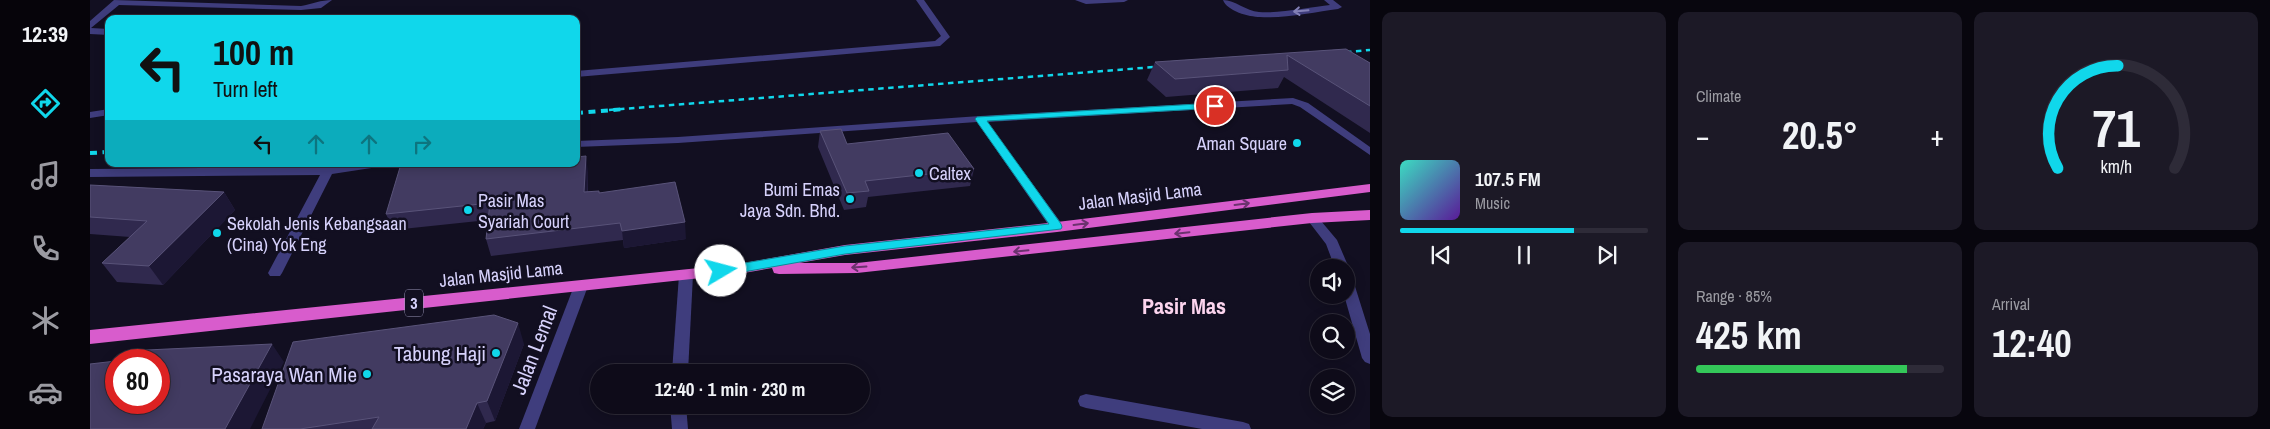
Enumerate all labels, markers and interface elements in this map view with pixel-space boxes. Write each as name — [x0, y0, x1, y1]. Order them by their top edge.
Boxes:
one-way arrow — [1294, 6, 1310, 16]
text: 12:39 — [22, 19, 68, 49]
text: 100 m — [213, 29, 294, 76]
icon: left — [130, 35, 195, 100]
text: Turn left — [213, 74, 278, 104]
pin — [1194, 85, 1236, 127]
text: Climate — [1696, 85, 1741, 107]
icon: directions — [28, 86, 63, 121]
icon: arrive — [1201, 92, 1229, 120]
text: 71 — [2092, 93, 2140, 163]
text: 20.5° — [1782, 110, 1858, 161]
text: − — [1696, 117, 1709, 155]
text: + — [1931, 117, 1944, 155]
icon: left — [249, 130, 277, 158]
icon: ahead — [302, 130, 330, 158]
icon: ahead — [355, 130, 383, 158]
icon: right — [408, 130, 436, 158]
place label: Aman Square — [1196, 131, 1287, 156]
marker: Aman Square — [1291, 137, 1303, 149]
text: km/h — [2100, 155, 2132, 179]
icon: music — [28, 158, 63, 193]
place label: Caltex — [929, 161, 971, 186]
text: 107.5 FM — [1475, 166, 1541, 192]
marker: Caltex — [913, 167, 925, 179]
street label: Jalan Masjid Lama — [1077, 176, 1203, 216]
place label: Bumi Emas Jaya Sdn. Bhd. — [740, 177, 840, 223]
place label: Pasir Mas Syariah Court — [478, 188, 569, 234]
text: Music — [1475, 192, 1510, 214]
marker: Bumi Emas Jaya Sdn. Bhd. — [844, 193, 856, 205]
one-way arrow — [1234, 198, 1250, 208]
marker: Pasir Mas Syariah Court — [462, 204, 474, 216]
place label: Sekolah Jenis Kebangsaan (Cina) Yok Eng — [227, 211, 407, 257]
one-way arrow — [1073, 219, 1089, 229]
marker: Sekolah Jenis Kebangsaan (Cina) Yok Eng — [211, 227, 223, 239]
one-way arrow — [1174, 228, 1190, 238]
icon: phone — [28, 231, 63, 266]
icon: previous — [1427, 241, 1455, 269]
icon: pause — [1510, 241, 1538, 269]
icon: next — [1593, 241, 1621, 269]
position arrow — [694, 244, 746, 296]
one-way arrow — [1013, 246, 1029, 256]
street label: Jalan Masjid Lama — [438, 255, 564, 293]
map controls — [1310, 259, 1355, 414]
button: sound — [1310, 259, 1355, 304]
one-way arrow — [851, 263, 867, 272]
text: Range · 85% — [1696, 285, 1772, 307]
road number: 3 — [405, 290, 423, 316]
district label: Pasir Mas — [1142, 291, 1226, 321]
text: Arrival — [1992, 293, 2030, 315]
street label: Jalan Lemal — [504, 301, 564, 399]
icon: climate — [28, 303, 63, 338]
text: 425 km — [1696, 310, 1802, 361]
button: search — [1310, 314, 1355, 359]
text: 12:40 — [1992, 318, 2072, 369]
place label: Tabung Haji — [394, 339, 486, 368]
marker: Tabung Haji — [490, 347, 502, 359]
speed limit sign: 80 — [105, 349, 170, 414]
place label: Pasaraya Wan Mie — [211, 360, 357, 389]
marker: Pasaraya Wan Mie — [361, 368, 373, 380]
button: layers — [1310, 369, 1355, 414]
icon: car — [28, 375, 63, 410]
text: 12:40 · 1 min · 230 m — [655, 376, 805, 402]

